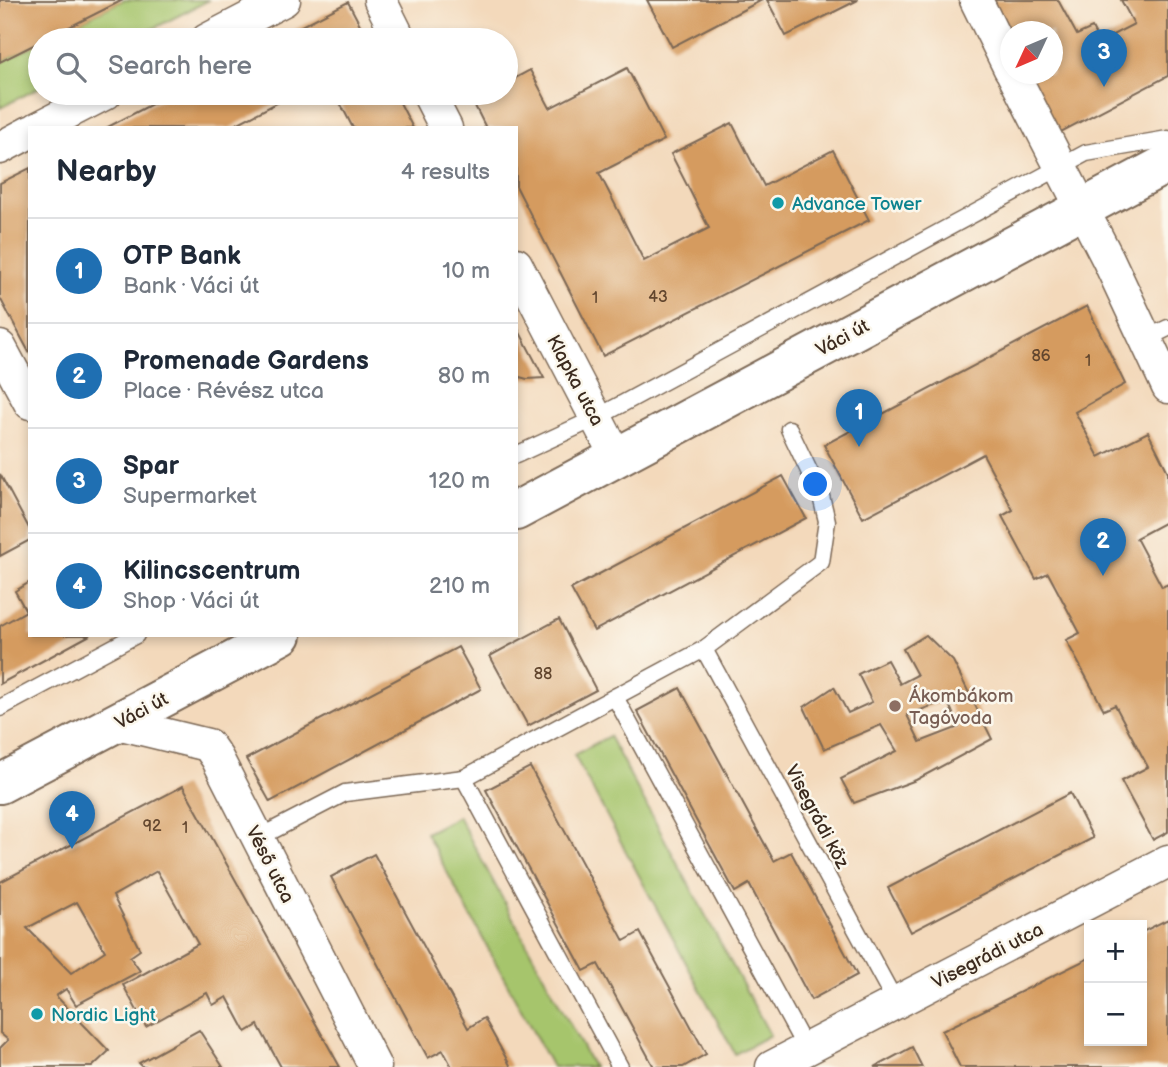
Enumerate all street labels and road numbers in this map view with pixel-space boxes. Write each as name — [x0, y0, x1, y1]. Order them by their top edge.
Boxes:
street label: Váci út — [812, 315, 873, 362]
street label: Klapka utca — [541, 331, 608, 430]
street label: Váci út — [111, 688, 172, 735]
street label: Visegrádi köz — [780, 761, 854, 873]
street label: Véső utca — [240, 822, 299, 907]
street label: Visegrádi utca — [928, 918, 1047, 994]

